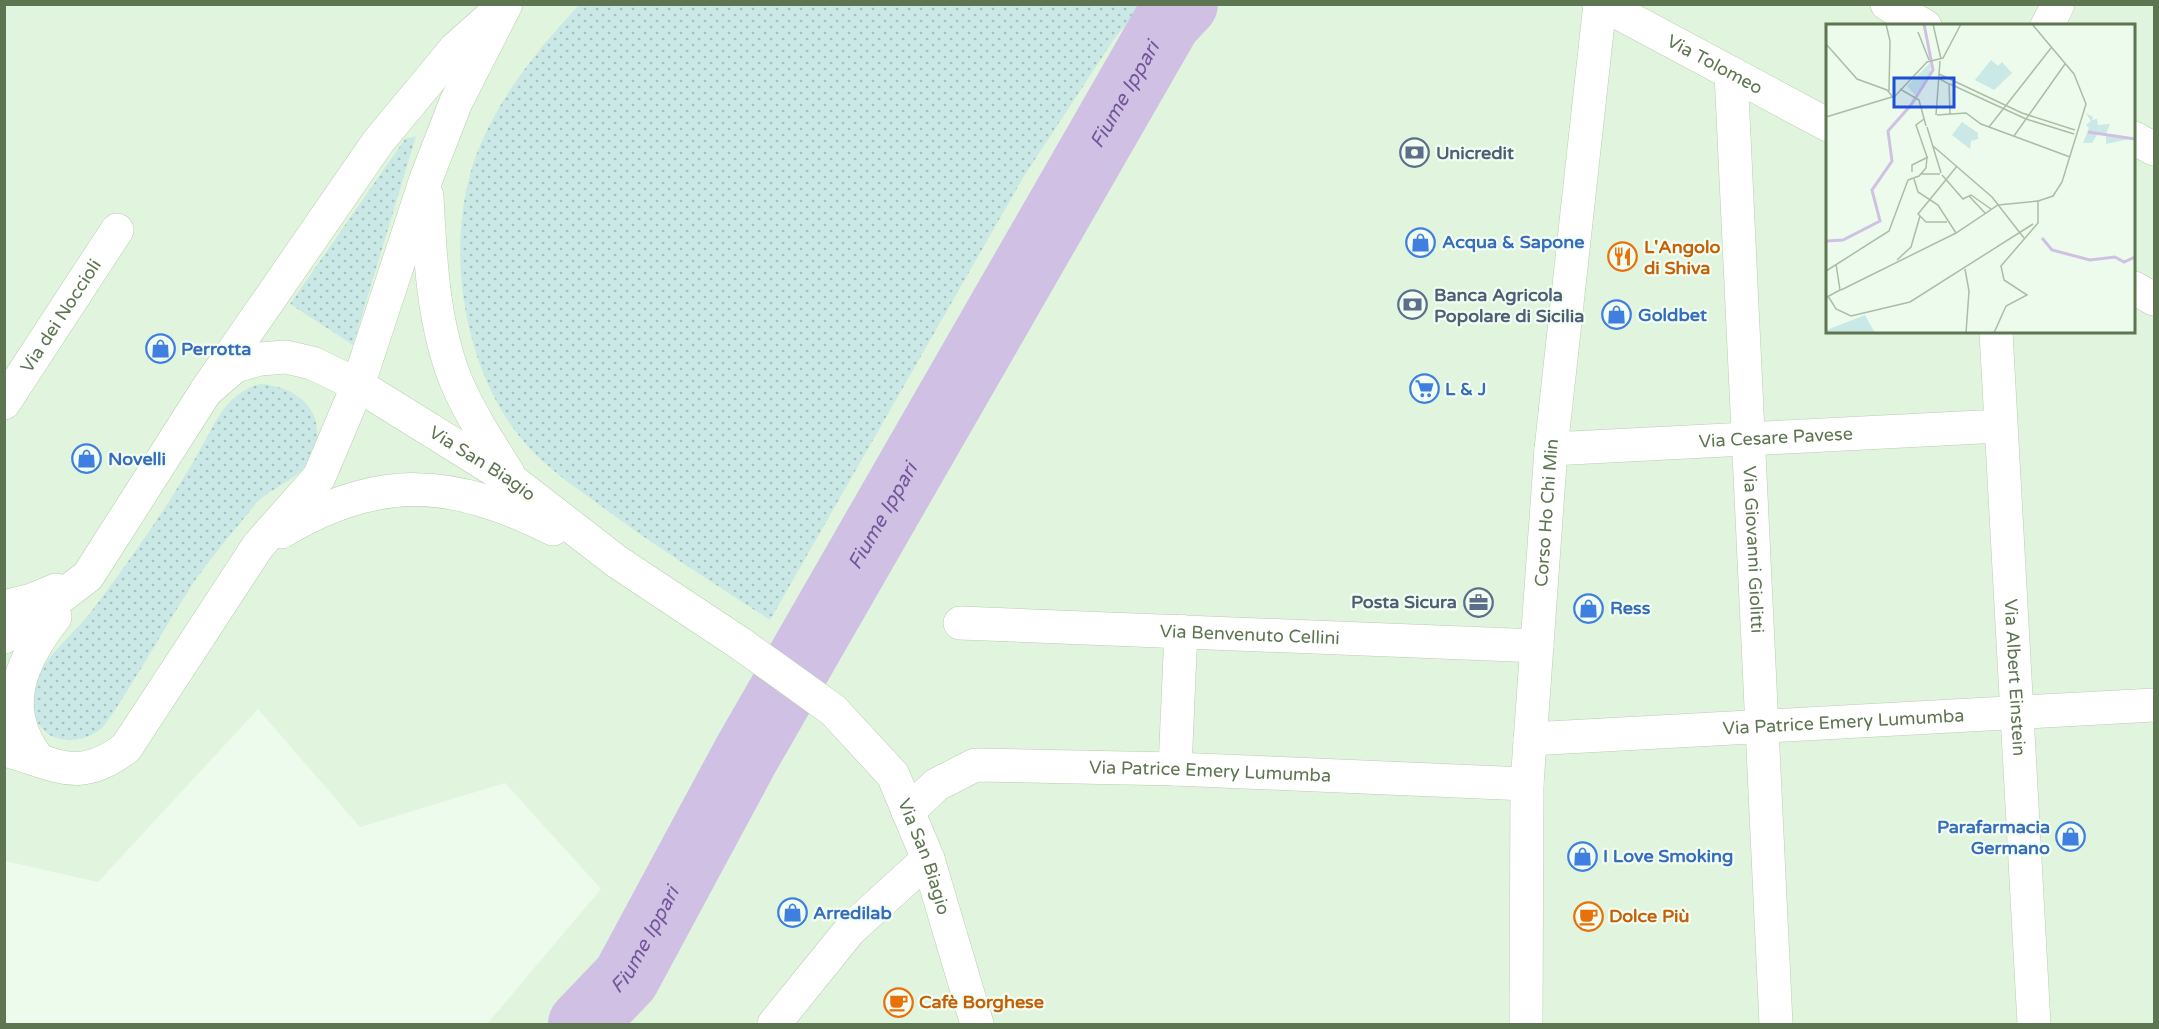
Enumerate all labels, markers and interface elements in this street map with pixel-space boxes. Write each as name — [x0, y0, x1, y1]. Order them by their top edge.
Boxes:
inset map — [1826, 24, 2135, 333]
street label: Via Tolomeo — [1663, 30, 1767, 99]
water label: Fiume Ippari — [1085, 35, 1167, 152]
bank icon: Unicredit — [1399, 137, 1431, 169]
place label: Unicredit — [1436, 142, 1514, 164]
shop icon: Acqua & Sapone — [1405, 226, 1437, 258]
place label: Acqua & Sapone — [1442, 231, 1584, 253]
place label: L'Angolo di Shiva — [1644, 236, 1720, 279]
restaurant icon: L'Angolo di Shiva — [1607, 241, 1639, 273]
street label: Via dei Noccioli — [16, 255, 106, 377]
place label: Banca Agricola Popolare di Sicilia — [1434, 284, 1584, 327]
bank icon: Banca Agricola Popolare di Sicilia — [1397, 289, 1429, 321]
shop icon: Goldbet — [1601, 299, 1633, 331]
place label: Goldbet — [1638, 304, 1707, 326]
shop icon: Perrotta — [144, 333, 176, 365]
place label: Perrotta — [181, 338, 251, 360]
supermarket icon: L & J — [1408, 373, 1440, 405]
place label: L & J — [1445, 378, 1486, 400]
street label: Via San Biagio — [425, 421, 540, 506]
street label: Via Cesare Pavese — [1698, 423, 1853, 452]
street label: Corso Ho Chi Min — [1530, 437, 1563, 588]
shop icon: Novelli — [71, 443, 103, 475]
place label: Novelli — [108, 448, 166, 470]
water label: Fiume Ippari — [843, 456, 924, 574]
street label: Via Giovanni Giolitti — [1739, 465, 1768, 634]
office icon: Posta Sicura — [1462, 586, 1494, 618]
place label: Posta Sicura — [1351, 591, 1457, 613]
shop icon: Ress — [1573, 592, 1605, 624]
place label: Ress — [1610, 597, 1651, 619]
street label: Via Albert Einstein — [2000, 598, 2030, 757]
street label: Via Benvenuto Cellini — [1159, 620, 1340, 649]
street label: Via Patrice Emery Lumumba — [1722, 704, 1965, 739]
street label: Via Patrice Emery Lumumba — [1089, 756, 1332, 787]
street label: Via San Biagio — [893, 795, 955, 917]
place label: Parafarmacia Germano — [1937, 816, 2050, 859]
shop icon: Parafarmacia Germano — [2055, 821, 2087, 853]
shop icon: I Love Smoking — [1566, 840, 1598, 872]
place label: I Love Smoking — [1603, 845, 1733, 867]
water label: Fiume Ippari — [606, 880, 686, 999]
shop icon: Arredilab — [776, 897, 808, 929]
cafe icon: Dolce Più — [1572, 900, 1604, 932]
place label: Arredilab — [813, 902, 892, 924]
place label: Dolce Più — [1609, 905, 1689, 927]
cafe icon: Cafè Borghese — [882, 986, 914, 1018]
place label: Cafè Borghese — [919, 991, 1044, 1013]

